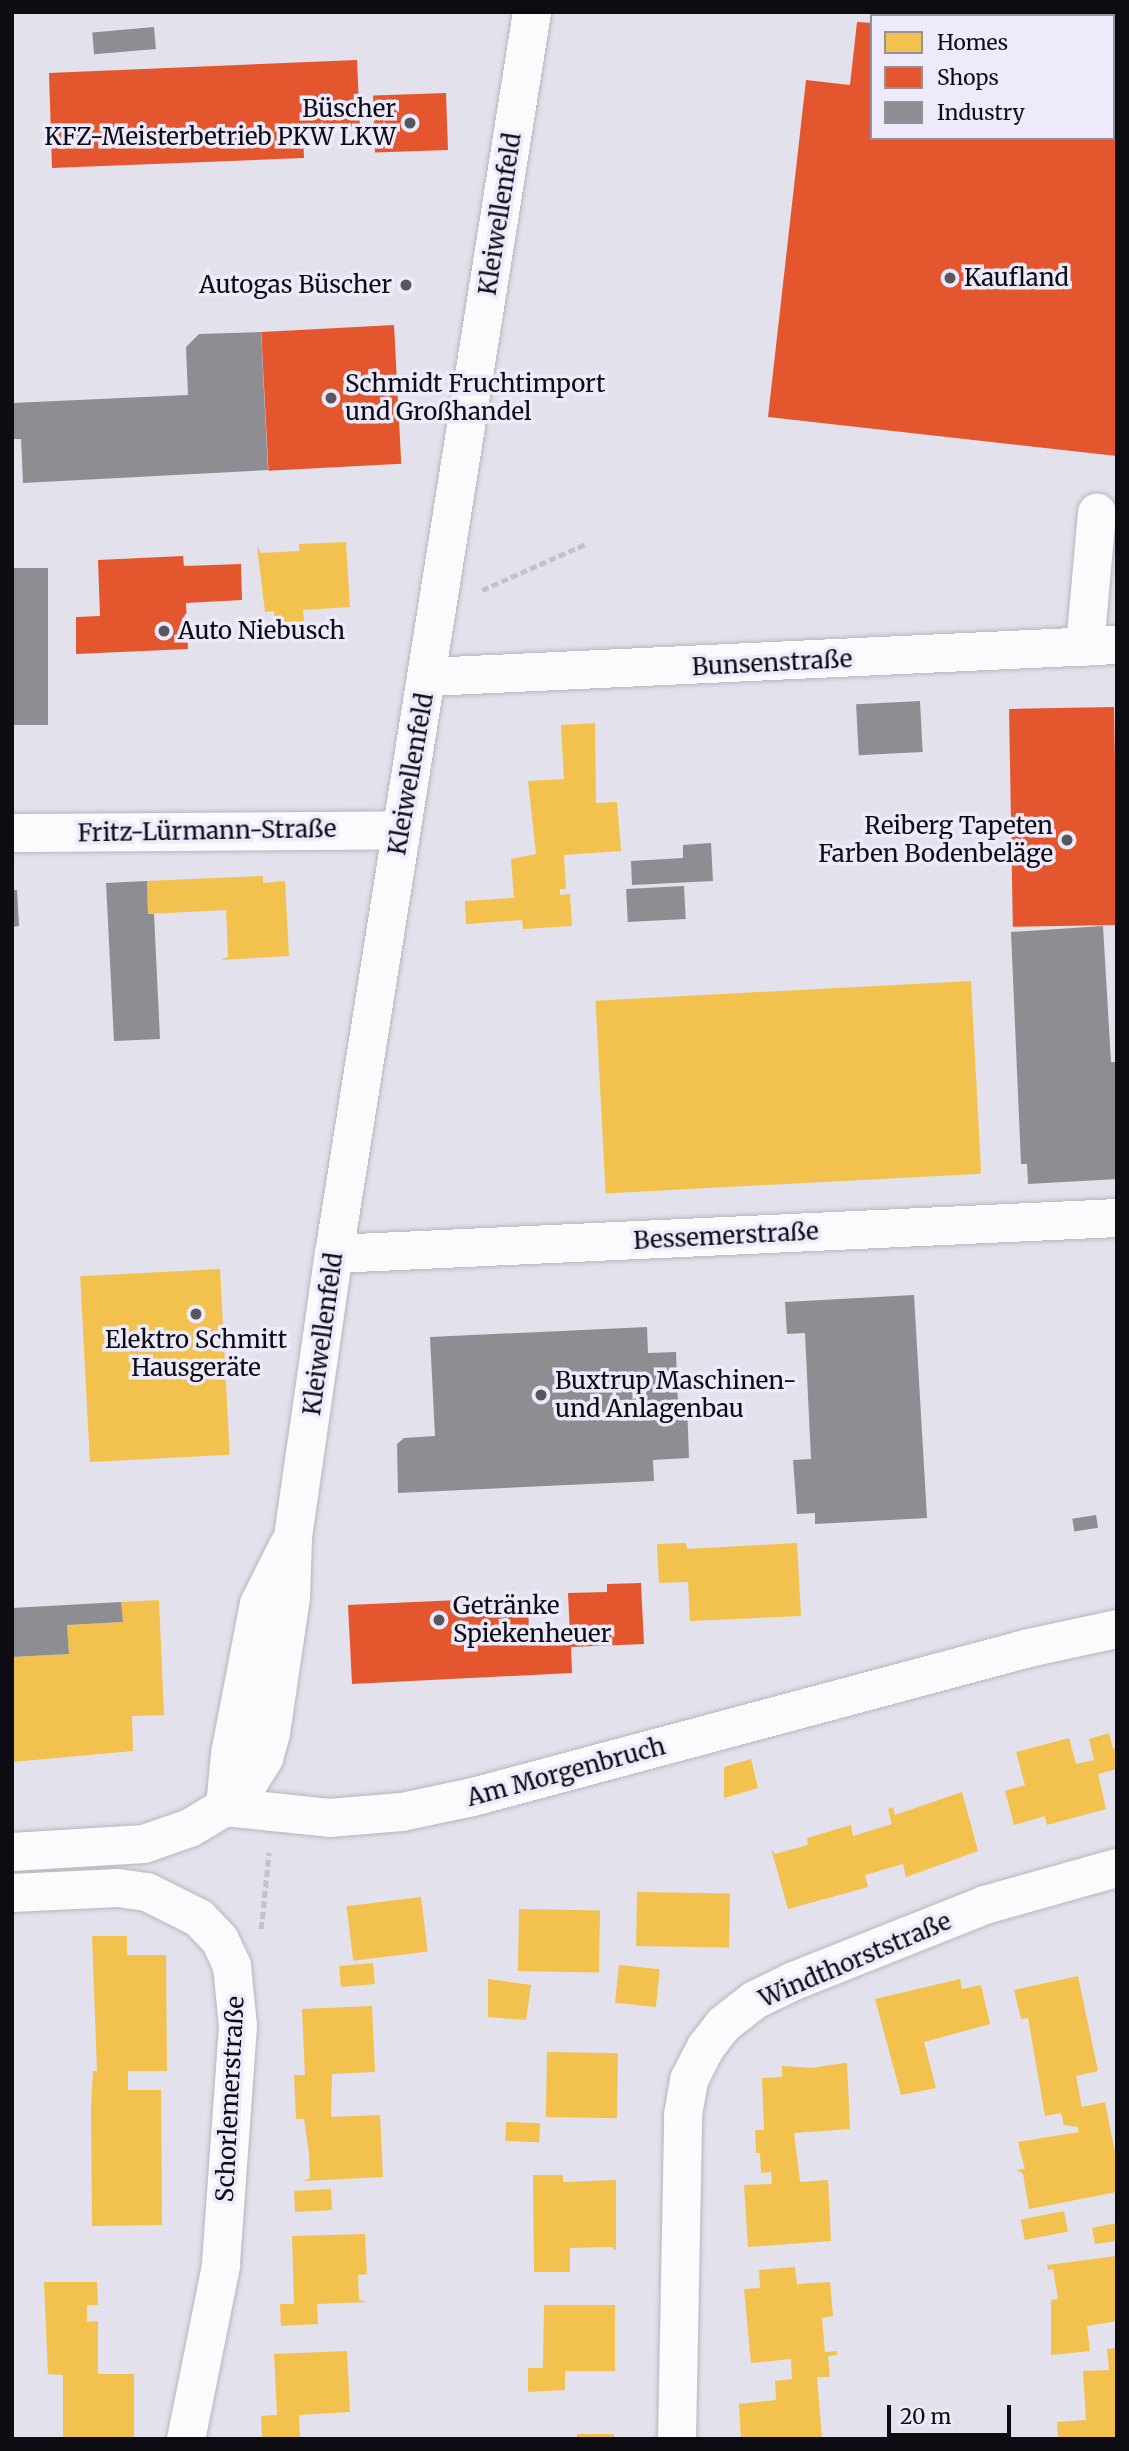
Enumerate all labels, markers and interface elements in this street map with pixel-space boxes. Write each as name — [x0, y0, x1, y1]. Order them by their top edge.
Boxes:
legend — [870, 14, 1115, 140]
text: Homes — [937, 29, 1008, 56]
text: Shops — [937, 64, 999, 91]
place label: Büscher KFZ-Meisterbetrieb PKW LKW — [44, 95, 396, 151]
text: Industry — [937, 99, 1025, 126]
marker: Büscher KFZ-Meisterbetrieb PKW LKW — [402, 115, 418, 131]
street label: Kleiwellenfeld — [473, 131, 527, 297]
place label: Kaufland — [964, 264, 1069, 292]
marker: Kaufland — [942, 270, 958, 286]
place label: Autogas Büscher — [199, 271, 392, 299]
marker: Autogas Büscher — [398, 277, 414, 293]
place label: Schmidt Fruchtimport und Großhandel — [345, 370, 605, 426]
marker: Schmidt Fruchtimport und Großhandel — [323, 390, 339, 406]
place label: Auto Niebusch — [178, 617, 345, 645]
marker: Auto Niebusch — [156, 623, 172, 639]
street label: Bunsenstraße — [691, 644, 853, 682]
street label: Kleiwellenfeld — [383, 691, 439, 857]
place label: Reiberg Tapeten Farben Bodenbeläge — [818, 812, 1053, 868]
street label: Fritz-Lürmann-Straße — [77, 814, 337, 848]
marker: Reiberg Tapeten Farben Bodenbeläge — [1059, 832, 1075, 848]
street label: Bessemerstraße — [633, 1217, 819, 1255]
street label: Kleiwellenfeld — [297, 1251, 349, 1417]
marker: Elektro Schmitt Hausgeräte — [188, 1306, 204, 1322]
place label: Elektro Schmitt Hausgeräte — [105, 1326, 287, 1382]
place label: Buxtrup Maschinen- und Anlagenbau — [555, 1367, 797, 1423]
marker: Buxtrup Maschinen- und Anlagenbau — [533, 1387, 549, 1403]
place label: Getränke Spiekenheuer — [453, 1592, 611, 1648]
marker: Getränke Spiekenheuer — [431, 1612, 447, 1628]
street label: Am Morgenbruch — [464, 1732, 668, 1812]
street label: Windthorststraße — [755, 1907, 955, 2013]
street label: Schorlemerstraße — [210, 1995, 250, 2203]
scale bar — [891, 2392, 1015, 2436]
text: 20 m — [900, 2403, 951, 2430]

